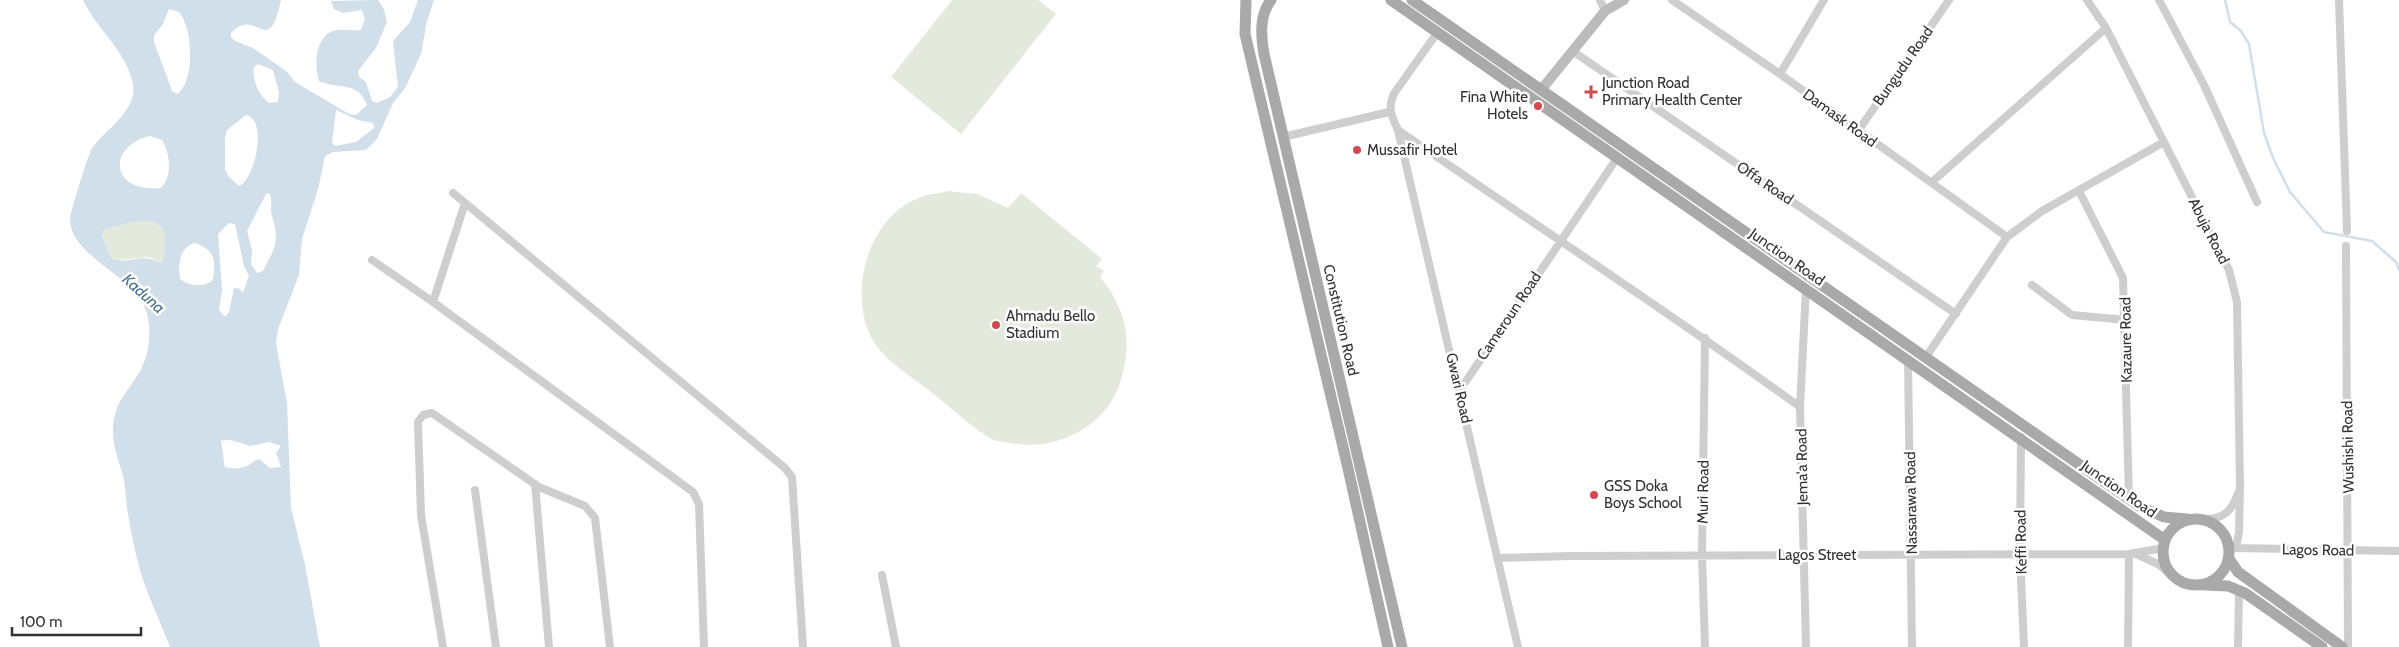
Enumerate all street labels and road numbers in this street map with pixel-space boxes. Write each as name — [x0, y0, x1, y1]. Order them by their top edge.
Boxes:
street label: Bungudu Road — [1869, 23, 1937, 109]
street label: Damask Road — [1799, 85, 1881, 151]
street label: Offa Road — [1733, 158, 1797, 208]
street label: Abuja Road — [2185, 195, 2233, 267]
street label: Junction Road — [1745, 224, 1828, 289]
street label: Constitution Road — [1319, 263, 1363, 377]
street label: Cameroun Road — [1473, 269, 1545, 363]
street label: Kazaure Road — [2116, 297, 2136, 383]
street label: Gwari Road — [1442, 351, 1476, 425]
street label: Wushishi Road — [2338, 401, 2358, 493]
street label: Jema'a Road — [1792, 428, 1812, 507]
street label: Nassarawa Road — [1901, 451, 1921, 555]
street label: Junction Road — [2077, 456, 2160, 521]
street label: Muri Road — [1693, 460, 1713, 524]
street label: Keffi Road — [2011, 510, 2031, 574]
street label: Lagos Road — [2282, 540, 2354, 560]
street label: Lagos Street — [1778, 546, 1856, 564]

